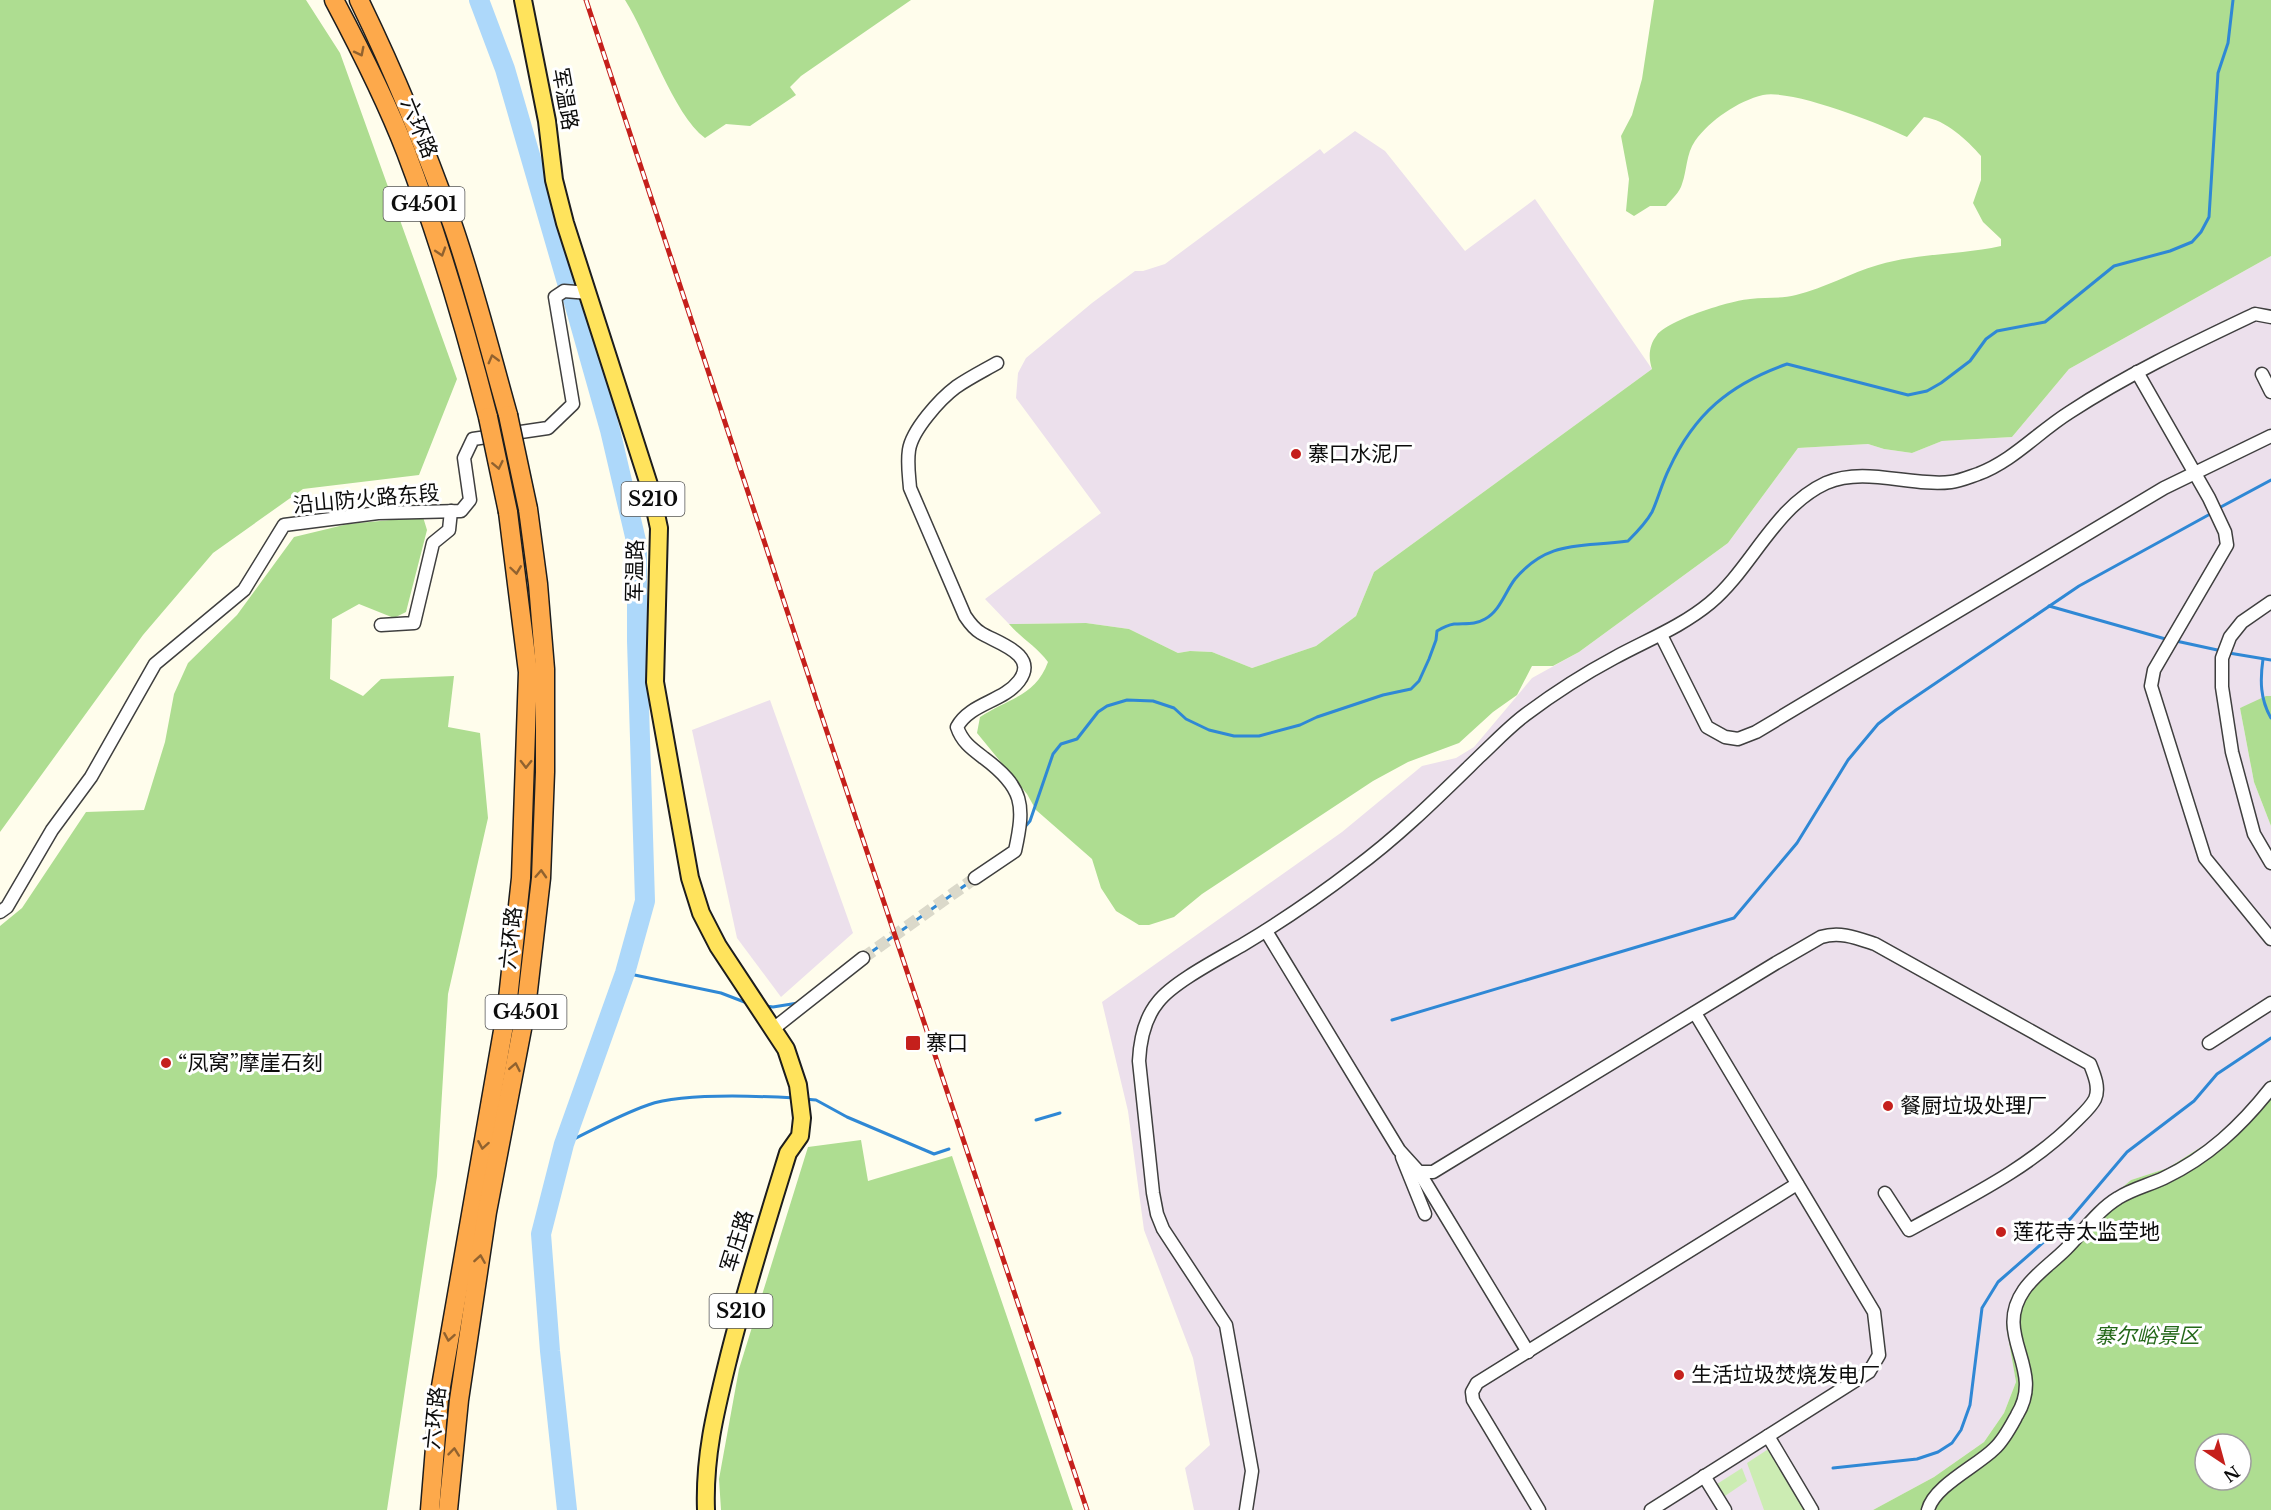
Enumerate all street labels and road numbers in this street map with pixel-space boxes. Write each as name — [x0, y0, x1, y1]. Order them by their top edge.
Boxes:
street label: 军温路 — [547, 66, 583, 132]
street label: 六环路 — [395, 94, 443, 162]
road number: G4501 — [384, 187, 464, 221]
street label: 沿山防火路东段 — [292, 480, 440, 518]
road number: S210 — [622, 482, 684, 516]
street label: 军温路 — [621, 539, 649, 603]
street label: 六环路 — [495, 905, 527, 971]
road number: G4501 — [486, 995, 566, 1029]
street label: 军庄路 — [715, 1207, 759, 1275]
road number: S210 — [710, 1294, 772, 1328]
street label: 六环路 — [419, 1385, 451, 1451]

